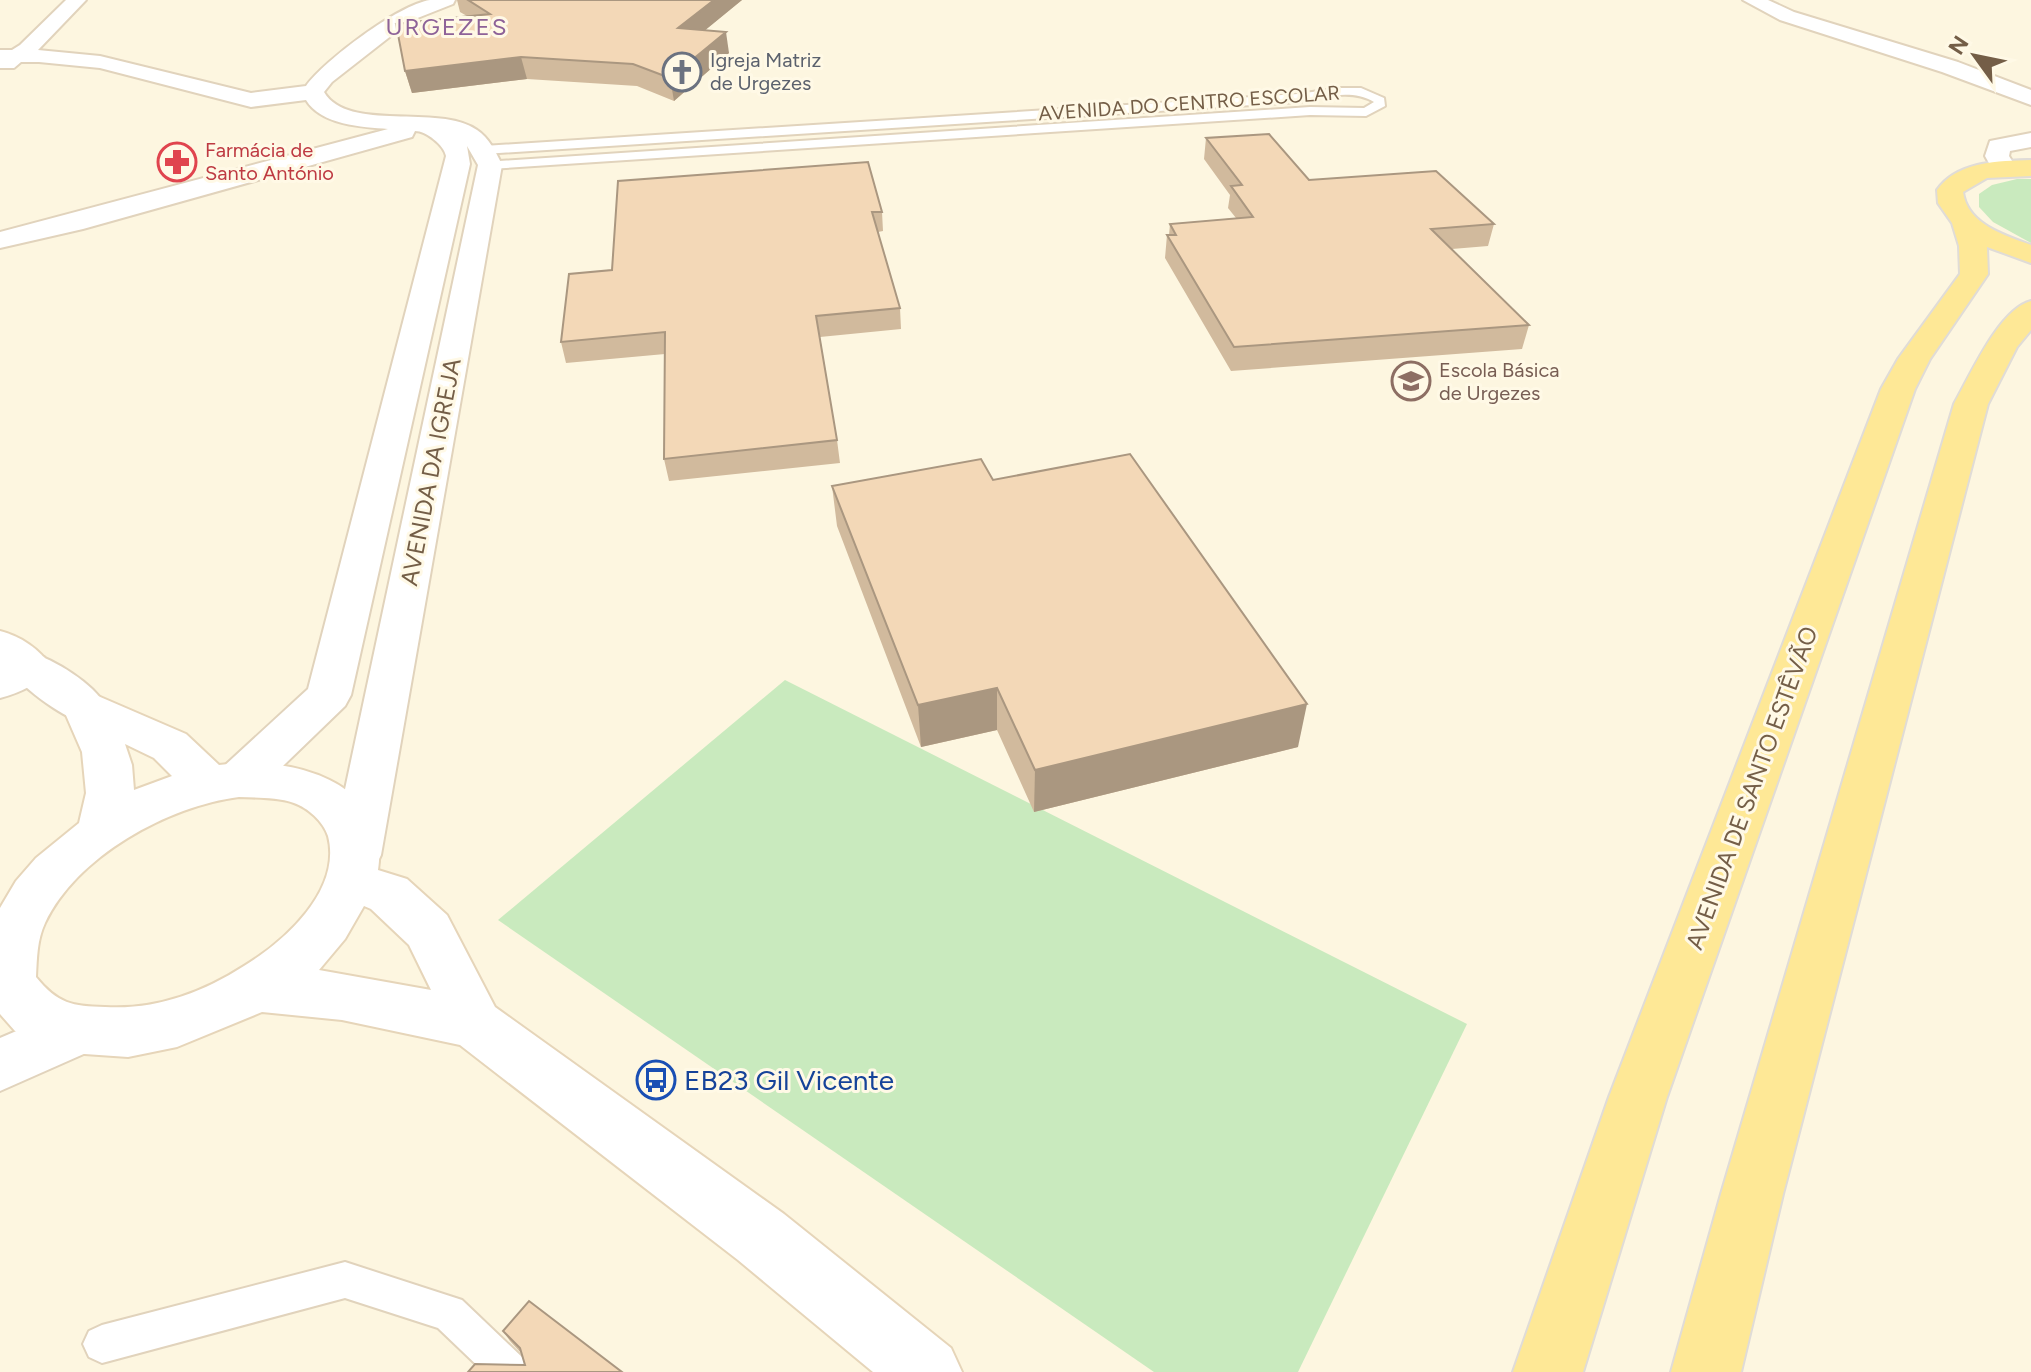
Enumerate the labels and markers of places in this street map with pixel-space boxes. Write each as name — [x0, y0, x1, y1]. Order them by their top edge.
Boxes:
place label: Igreja Matriz de Urgezes — [710, 48, 821, 95]
church icon: Igreja Matriz de Urgezes — [661, 51, 703, 93]
place label: Farmácia de Santo António — [205, 138, 334, 185]
pharmacy icon: Farmácia de Santo António — [156, 141, 198, 183]
place label: Escola Básica de Urgezes — [1439, 358, 1560, 405]
school or university icon: Escola Básica de Urgezes — [1390, 360, 1432, 402]
bus stop icon: EB23 Gil Vicente — [635, 1059, 677, 1101]
place label: EB23 Gil Vicente — [684, 1063, 894, 1097]

